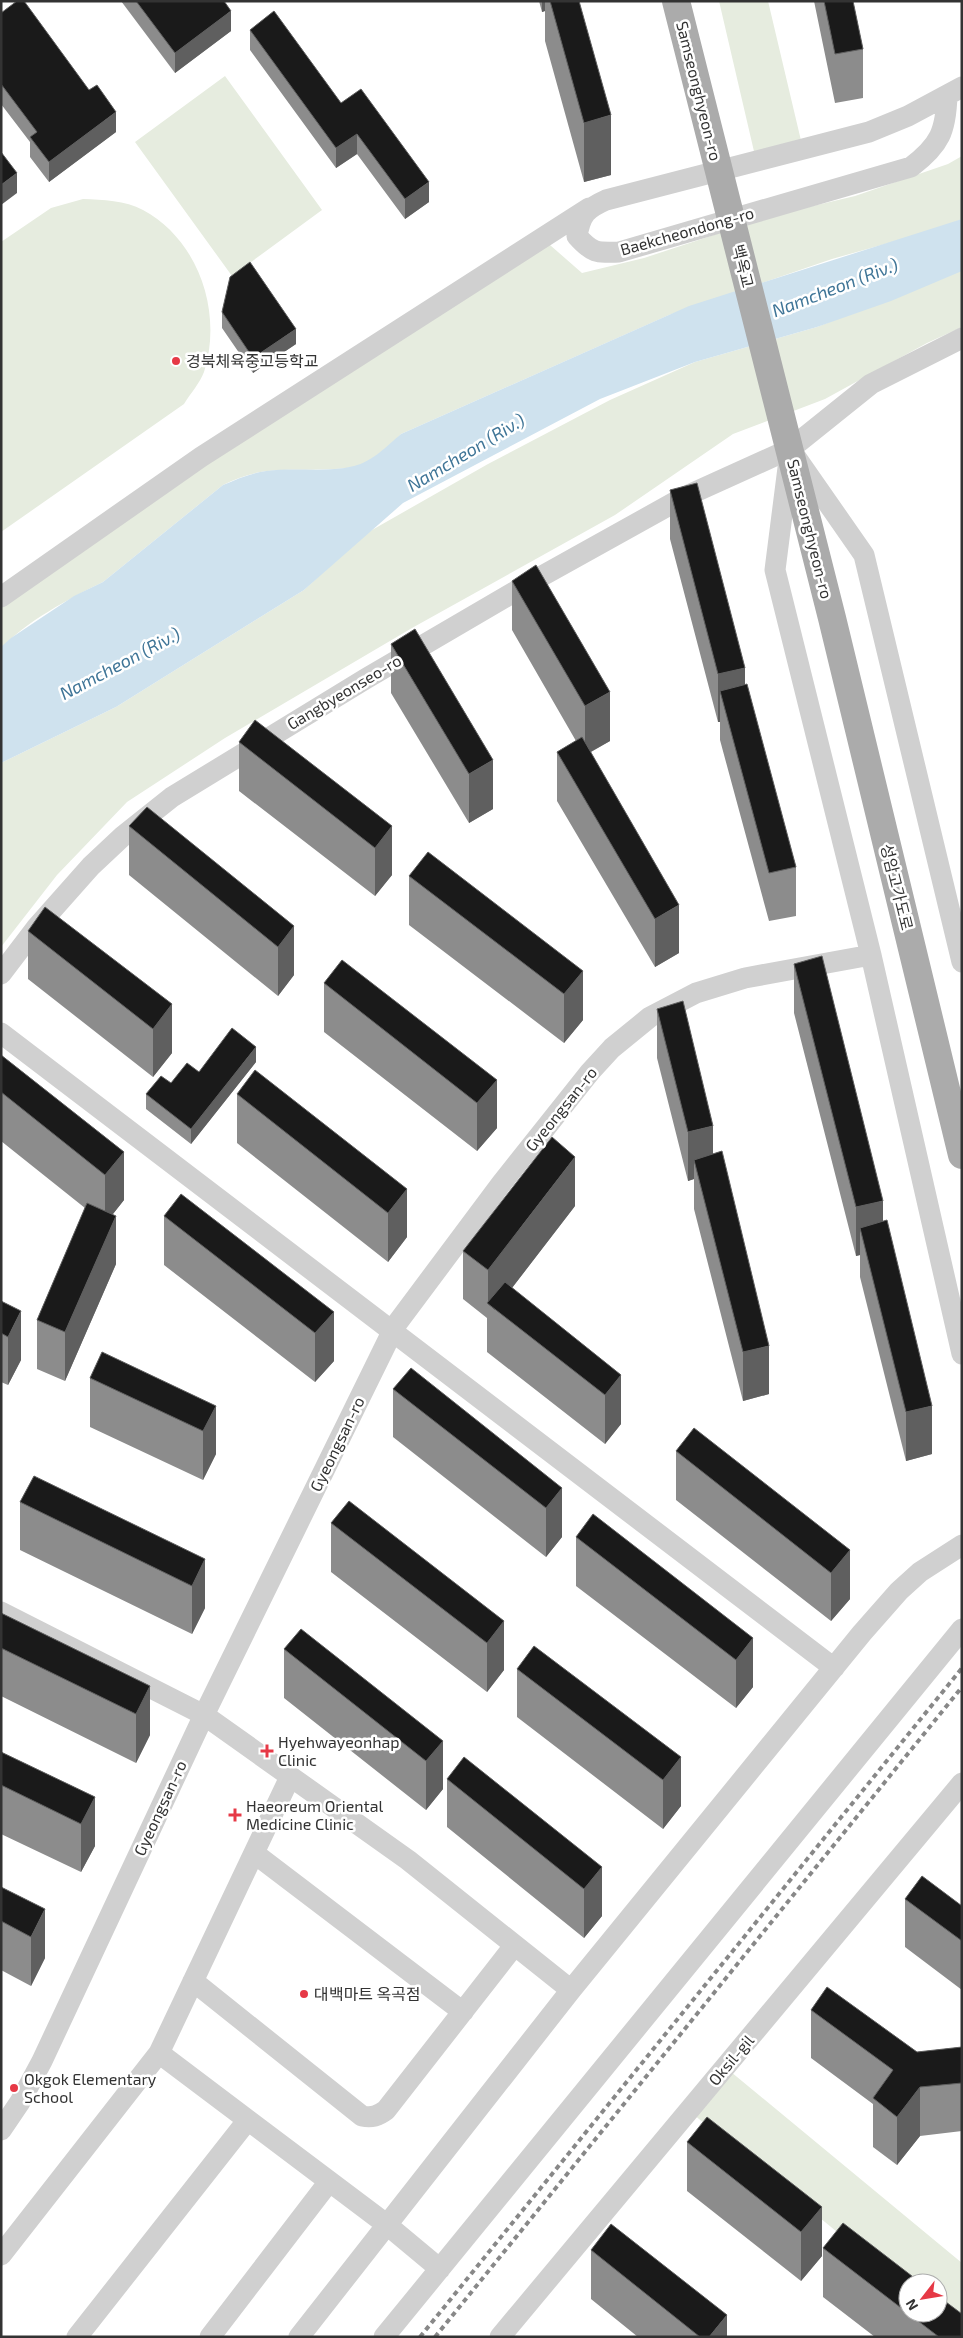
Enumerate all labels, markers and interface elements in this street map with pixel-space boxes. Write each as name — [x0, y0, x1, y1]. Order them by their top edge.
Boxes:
street label: Samseonghyeon-ro — [673, 19, 726, 163]
street label: Baekcheondong-ro — [618, 202, 756, 259]
street label: 백옥교 — [729, 242, 758, 290]
water label: Namcheon (Riv.) — [768, 253, 901, 321]
place label: 경북체육중고등학교 — [186, 351, 318, 370]
marker: 경북체육중고등학교 — [170, 355, 182, 367]
water label: Namcheon (Riv.) — [403, 408, 529, 496]
street label: Samseonghyeon-ro — [784, 457, 837, 601]
water label: Namcheon (Riv.) — [55, 622, 184, 704]
street label: Gangbyeonseo-ro — [283, 650, 404, 733]
street label: 성암고가도로 — [878, 842, 917, 932]
street label: Gyeongsan-ro — [521, 1063, 600, 1155]
street label: Gyeongsan-ro — [305, 1393, 368, 1494]
place label: Hyehwayeonhap Clinic — [278, 1732, 400, 1769]
marker: Hyehwayeonhap Clinic — [260, 1744, 274, 1758]
street label: Gyeongsan-ro — [129, 1757, 190, 1858]
place label: Haeoreum Oriental Medicine Clinic — [246, 1796, 383, 1833]
marker: Haeoreum Oriental Medicine Clinic — [228, 1808, 242, 1822]
place label: 대백마트 옥곡점 — [314, 1984, 421, 2003]
marker: 대백마트 옥곡점 — [298, 1988, 310, 2000]
street label: Oksil-gil — [704, 2030, 757, 2089]
place label: Okgok Elementary School — [24, 2069, 157, 2106]
marker: Okgok Elementary School — [8, 2082, 20, 2094]
north arrow — [898, 2273, 948, 2323]
text: N — [902, 2296, 921, 2314]

